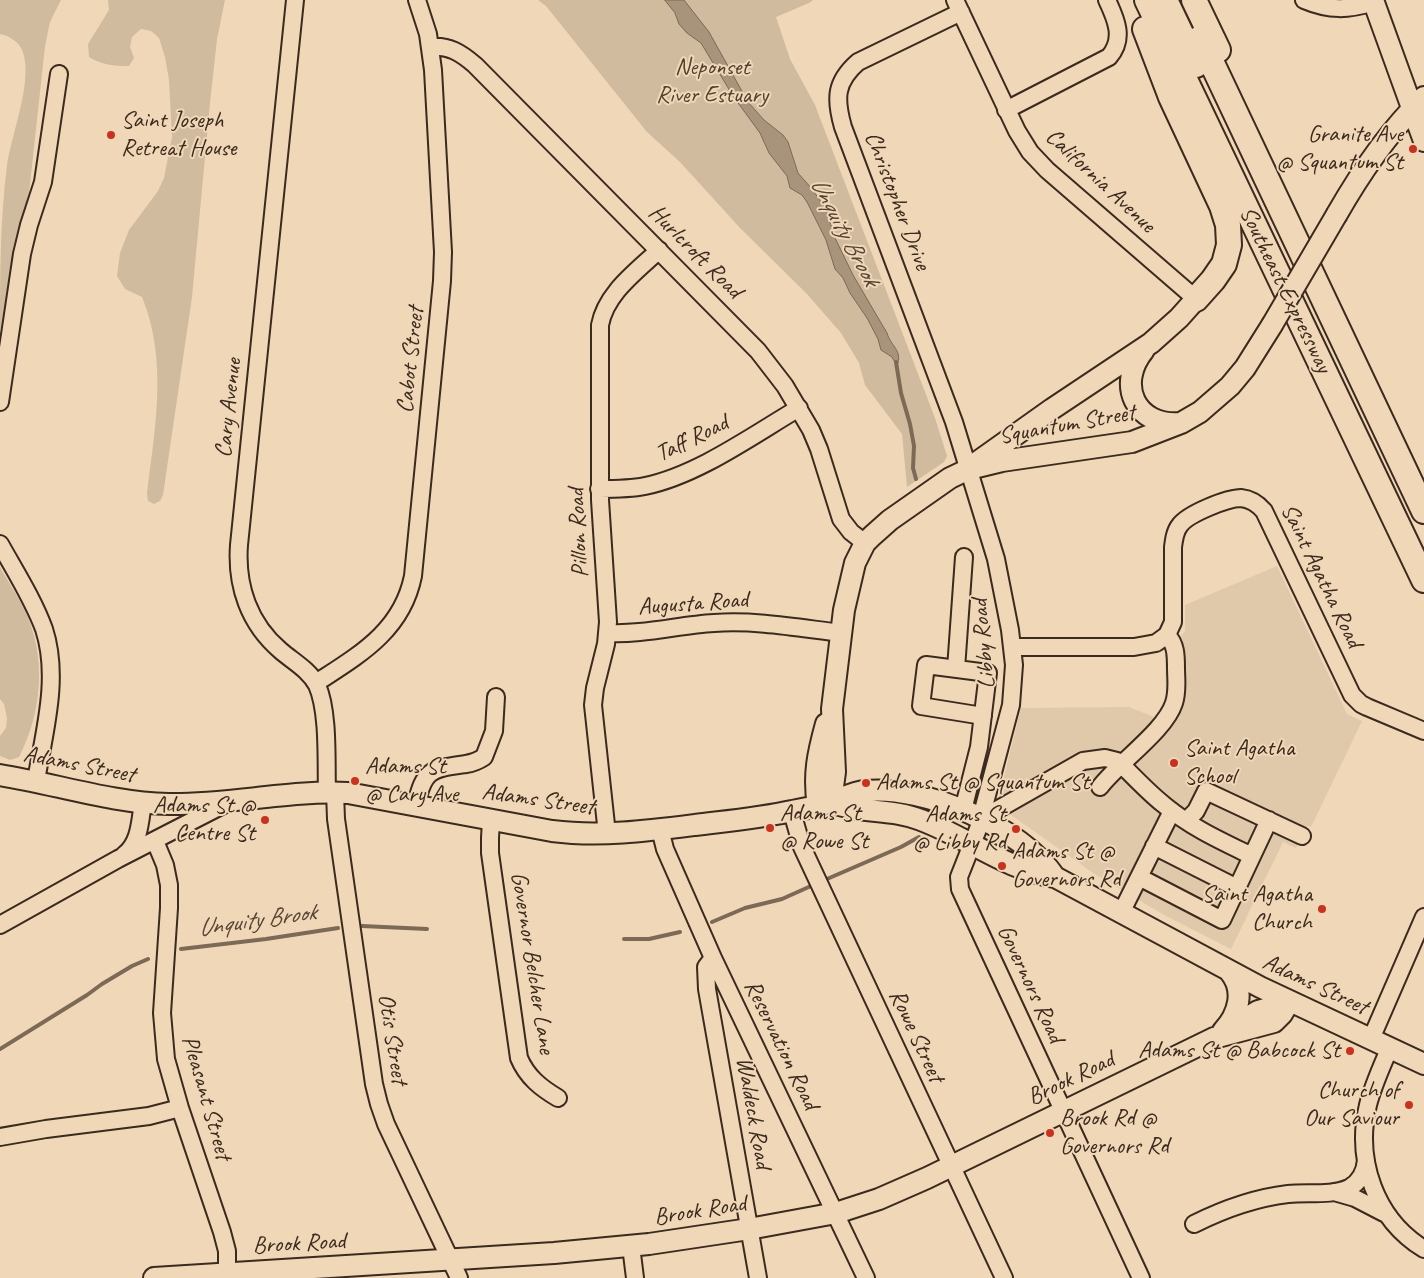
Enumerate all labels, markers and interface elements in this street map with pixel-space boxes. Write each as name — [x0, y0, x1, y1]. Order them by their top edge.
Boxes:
park label: Neponset River Estuary — [656, 54, 768, 110]
place label: Saint Joseph Retreat House — [121, 107, 236, 163]
place label: Granite Ave @ Squantum St — [1276, 121, 1403, 177]
street label: California Avenue — [1039, 123, 1161, 239]
street label: Christopher Drive — [857, 128, 937, 274]
marker: Saint Joseph Retreat House — [105, 129, 117, 141]
marker: Granite Ave @ Squantum St — [1407, 143, 1419, 155]
water label: Unquity Brook — [803, 173, 885, 291]
street label: Hurlcroft Road — [642, 199, 748, 305]
street label: Southeast Expressway — [1232, 202, 1338, 378]
street label: Cabot Street — [391, 305, 431, 415]
street label: Cary Avenue — [209, 357, 249, 459]
street label: Squantum Street — [997, 399, 1137, 451]
street label: Taff Road — [651, 409, 733, 469]
street label: Pillon Road — [562, 488, 596, 578]
street label: Saint Agatha Road — [1274, 499, 1368, 653]
street label: Augusta Road — [637, 586, 749, 622]
street label: Libby Road — [966, 598, 1002, 690]
place label: Saint Agatha School — [1184, 735, 1294, 791]
street label: Adams Street — [21, 740, 137, 790]
place label: Adams St @ Cary Ave — [365, 753, 458, 809]
marker: Saint Agatha School — [1168, 757, 1180, 769]
place label: Adams St @ Squantum St — [876, 769, 1089, 797]
marker: Adams St @ Cary Ave — [349, 775, 361, 787]
marker: Adams St @ Squantum St — [860, 777, 872, 789]
street label: Adams Street — [480, 778, 596, 822]
place label: Adams St @ Centre St — [153, 792, 255, 848]
place label: Adams St @ Rowe St — [780, 800, 868, 856]
place label: Adams St @ Libby Rd — [913, 801, 1006, 857]
marker: Adams St @ Centre St — [259, 814, 271, 826]
marker: Adams St @ Rowe St — [764, 822, 776, 834]
marker: Adams St @ Libby Rd — [1010, 823, 1022, 835]
place label: Adams St @ Governors Rd — [1012, 838, 1121, 894]
marker: Adams St @ Governors Rd — [996, 860, 1008, 872]
street label: Governor Belcher Lane — [503, 870, 561, 1056]
place label: Saint Agatha Church — [1202, 881, 1312, 937]
water label: Unquity Brook — [196, 898, 318, 944]
marker: Saint Agatha Church — [1316, 903, 1328, 915]
street label: Governors Road — [990, 920, 1070, 1048]
street label: Adams Street — [1258, 948, 1372, 1022]
street label: Reservation Road — [737, 975, 825, 1115]
street label: Rowe Street — [882, 985, 950, 1087]
street label: Otis Street — [371, 992, 413, 1086]
street label: Pleasant Street — [175, 1033, 237, 1163]
place label: Adams St @ Babcock St — [1138, 1037, 1340, 1065]
marker: Adams St @ Babcock St — [1344, 1045, 1356, 1057]
street label: Brook Road — [1023, 1046, 1119, 1112]
street label: Waldeck Road — [729, 1055, 777, 1171]
place label: Church of Our Saviour — [1304, 1077, 1399, 1133]
marker: Church of Our Saviour — [1403, 1099, 1415, 1111]
place label: Brook Rd @ Governors Rd — [1060, 1105, 1169, 1161]
marker: Brook Rd @ Governors Rd — [1044, 1127, 1056, 1139]
street label: Brook Road — [652, 1190, 748, 1232]
street label: Brook Road — [252, 1227, 346, 1261]

